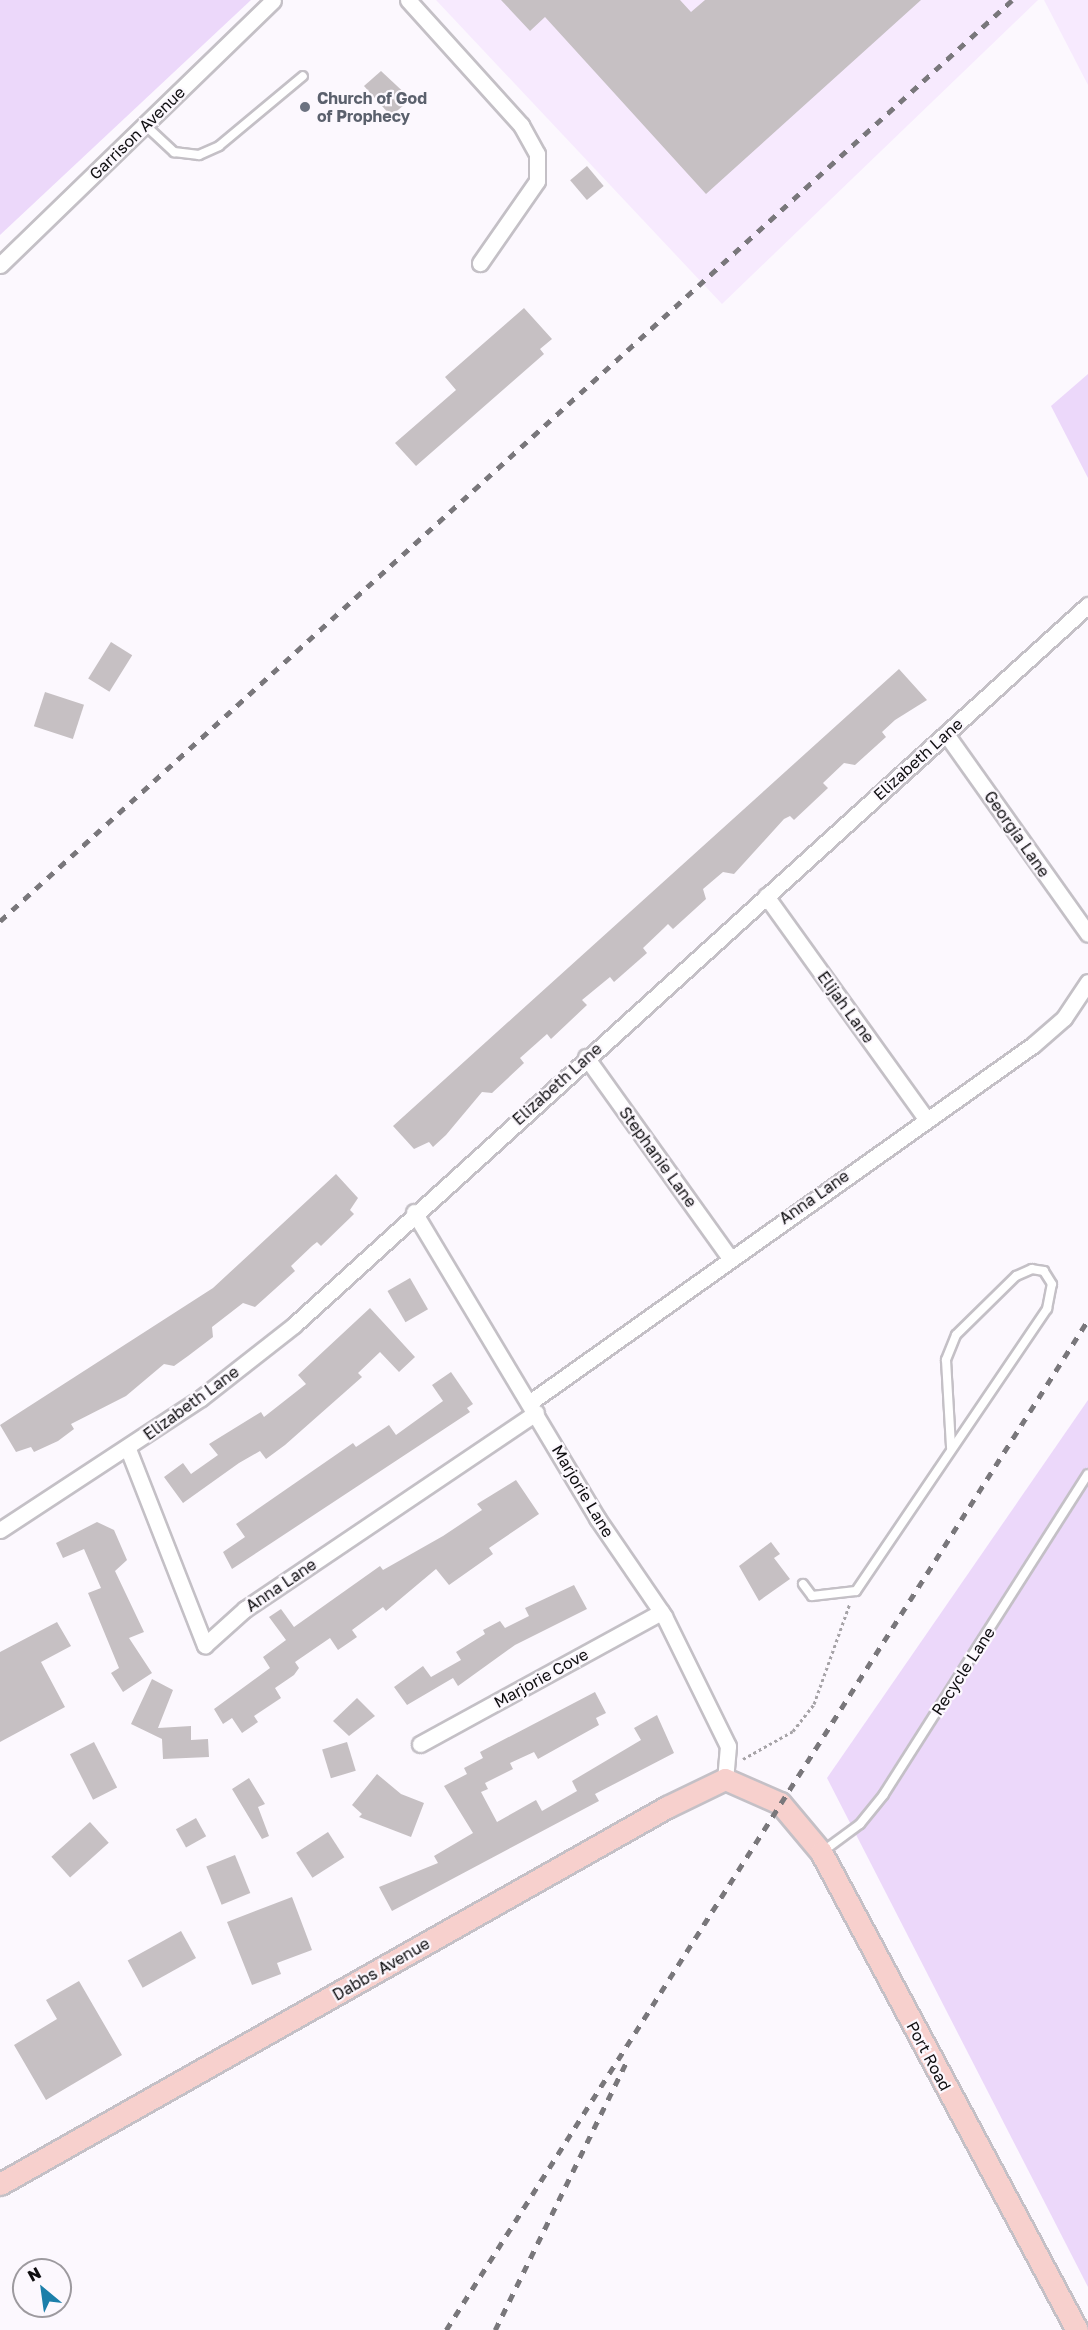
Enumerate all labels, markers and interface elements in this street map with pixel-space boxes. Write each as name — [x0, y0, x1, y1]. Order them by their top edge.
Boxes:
street label: Garrison Avenue — [85, 83, 189, 183]
place label: Church of God of Prophecy — [317, 88, 427, 126]
marker: Church of God of Prophecy — [298, 100, 312, 114]
street label: Elizabeth Lane — [870, 714, 966, 804]
street label: Georgia Lane — [980, 787, 1054, 881]
street label: Elijah Lane — [814, 967, 878, 1047]
street label: Elizabeth Lane — [509, 1039, 605, 1129]
street label: Stephanie Lane — [615, 1103, 701, 1211]
street label: Anna Lane — [775, 1166, 853, 1228]
street label: Elizabeth Lane — [140, 1362, 242, 1444]
street label: Marjorie Lane — [548, 1441, 618, 1541]
street label: Anna Lane — [242, 1554, 320, 1616]
street label: Recycle Lane — [927, 1623, 999, 1719]
street label: Marjorie Cove — [491, 1644, 591, 1712]
street label: Dabbs Avenue — [329, 1933, 433, 2005]
street label: Port Road — [903, 2018, 955, 2094]
north arrow — [12, 2258, 72, 2318]
text: N — [24, 2262, 44, 2286]

